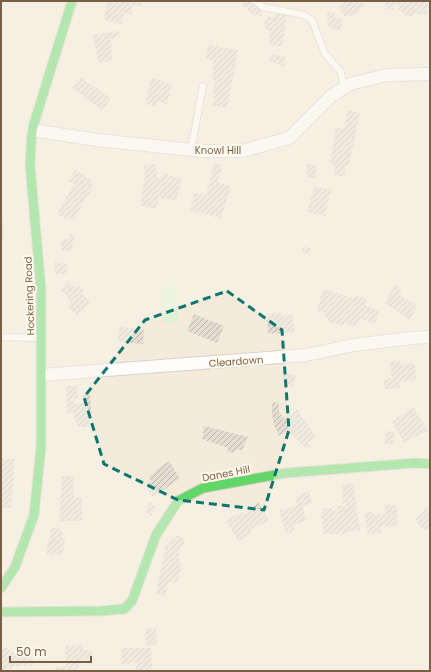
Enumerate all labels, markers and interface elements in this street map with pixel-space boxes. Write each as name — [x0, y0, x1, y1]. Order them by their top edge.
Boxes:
street label: Knowl Hill — [195, 143, 241, 158]
street label: Hockering Road — [21, 256, 38, 336]
street label: Cleardown — [208, 352, 264, 371]
street label: Danes Hill — [201, 461, 251, 485]
scale bar — [10, 638, 91, 664]
text: 50 m — [16, 643, 47, 660]

